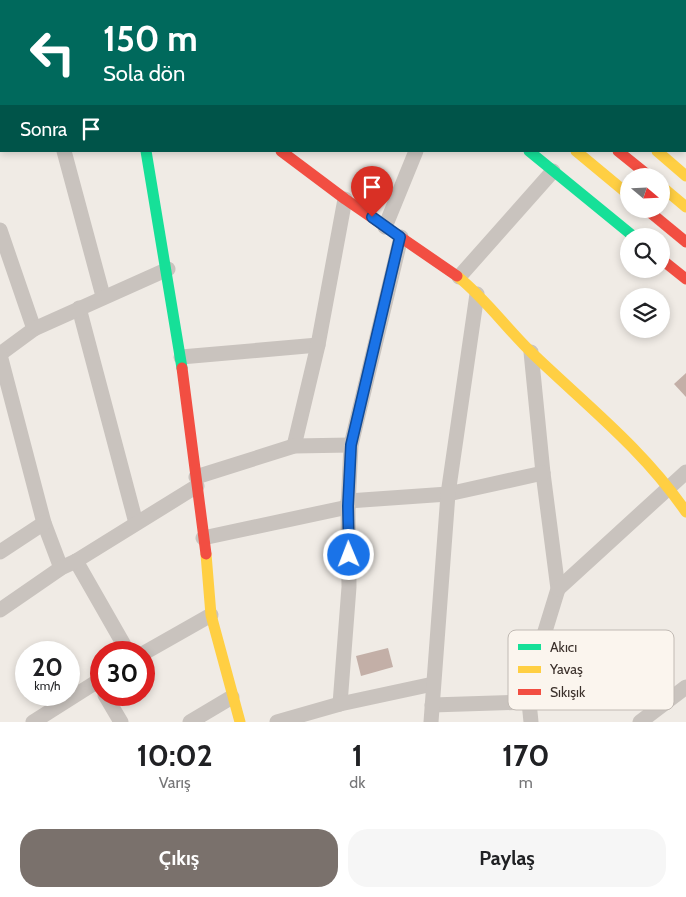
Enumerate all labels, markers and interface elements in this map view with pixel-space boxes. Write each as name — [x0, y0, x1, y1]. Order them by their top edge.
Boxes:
text: 150 m — [103, 17, 198, 60]
icon: left — [20, 20, 85, 85]
text: Sola dön — [103, 60, 185, 87]
icon: arrive — [77, 115, 105, 143]
text: Sonra — [20, 118, 67, 141]
pin — [351, 166, 393, 217]
north arrow — [620, 168, 670, 218]
map controls — [620, 168, 670, 338]
icon: arrive — [358, 173, 386, 201]
button: search — [620, 228, 670, 278]
button: layers — [620, 288, 670, 338]
position arrow — [322, 528, 374, 580]
legend — [508, 630, 674, 710]
text: Akıcı — [550, 638, 577, 656]
speed limit sign: 30 — [90, 641, 155, 706]
text: 20 — [32, 652, 63, 682]
text: Yavaş — [549, 660, 583, 678]
text: km/h — [34, 678, 61, 693]
text: Sıkışık — [550, 683, 586, 701]
text: 10:02 — [137, 737, 213, 774]
text: 1 — [352, 737, 363, 774]
text: 170 — [502, 737, 549, 774]
text: Varış — [159, 773, 191, 792]
text: dk — [349, 773, 365, 792]
text: m — [519, 773, 533, 792]
button: Çıkış — [20, 829, 338, 887]
button: Paylaş — [348, 829, 666, 887]

